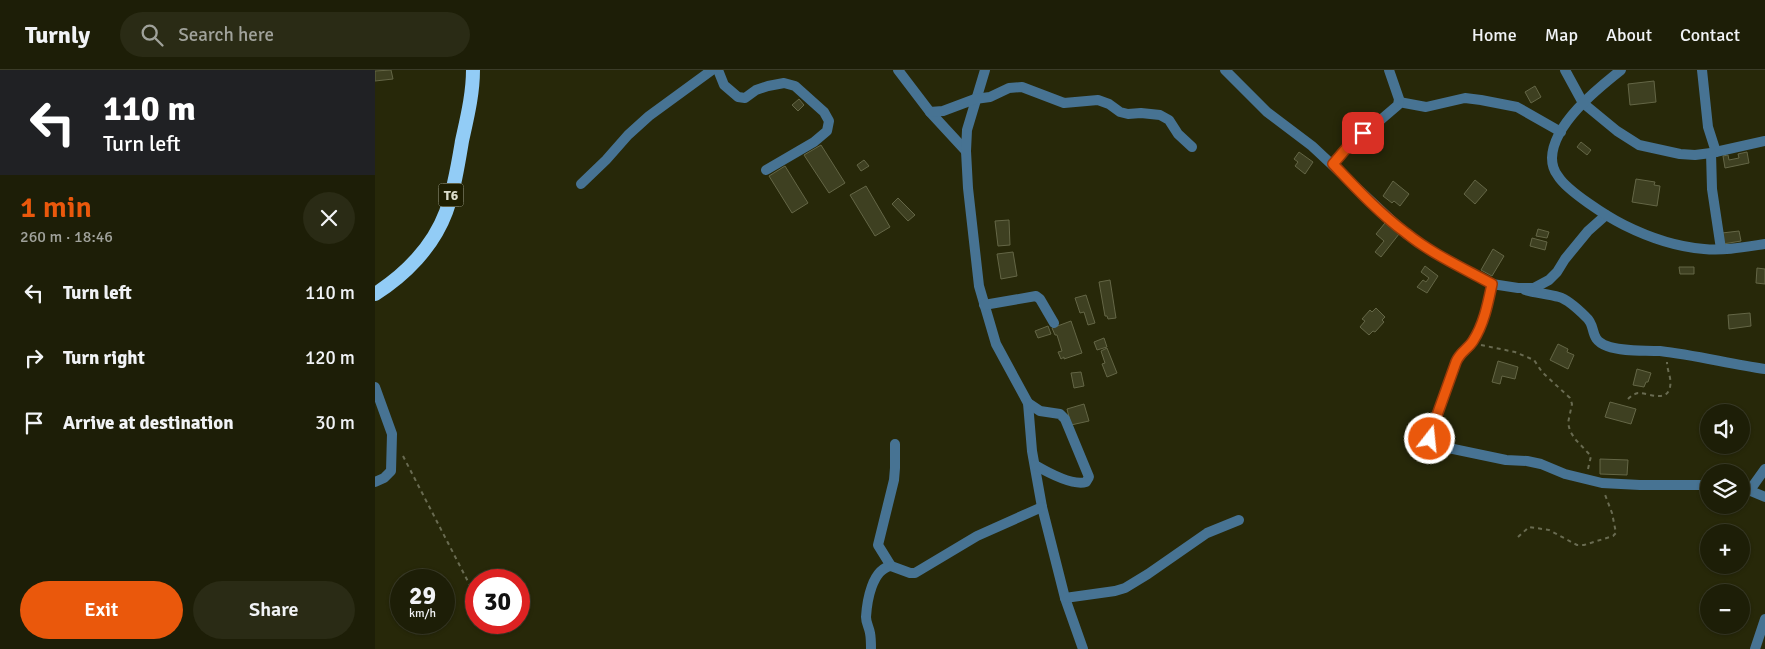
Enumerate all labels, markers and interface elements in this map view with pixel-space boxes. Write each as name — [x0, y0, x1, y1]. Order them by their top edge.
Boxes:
search box — [120, 12, 470, 57]
text: Turnly — [25, 20, 90, 50]
icon: search — [138, 21, 166, 49]
text: Search here — [178, 23, 274, 47]
text: Home — [1472, 24, 1517, 46]
text: Map — [1545, 24, 1578, 46]
text: About — [1606, 24, 1652, 46]
text: Contact — [1680, 24, 1740, 46]
text: 110 m — [103, 87, 196, 130]
icon: left — [20, 90, 85, 155]
pin — [1342, 112, 1384, 154]
icon: arrive — [1349, 119, 1377, 147]
text: Turn left — [103, 130, 181, 157]
road number: T6 — [439, 184, 463, 206]
text: 1 min — [20, 189, 92, 226]
button: close — [303, 192, 355, 244]
text: 260 m · 18:46 — [20, 227, 113, 247]
icon: left — [20, 279, 48, 307]
text: Turn left — [63, 281, 132, 305]
text: 110 m — [305, 281, 355, 305]
icon: right — [20, 344, 48, 372]
text: Turn right — [63, 346, 145, 370]
text: 120 m — [305, 346, 355, 370]
map controls — [1700, 404, 1750, 634]
button: sound — [1700, 404, 1750, 454]
icon: arrive — [20, 409, 48, 437]
text: Arrive at destination — [63, 411, 234, 435]
text: 30 m — [315, 411, 355, 435]
position arrow — [1403, 412, 1455, 464]
button: layers — [1700, 464, 1750, 514]
button: + — [1700, 524, 1750, 574]
speed limit sign: 30 — [465, 569, 530, 634]
text: 29 — [409, 580, 436, 611]
button: Exit — [20, 581, 183, 639]
button: Share — [193, 581, 355, 639]
button: − — [1700, 584, 1750, 634]
text: km/h — [409, 606, 436, 621]

